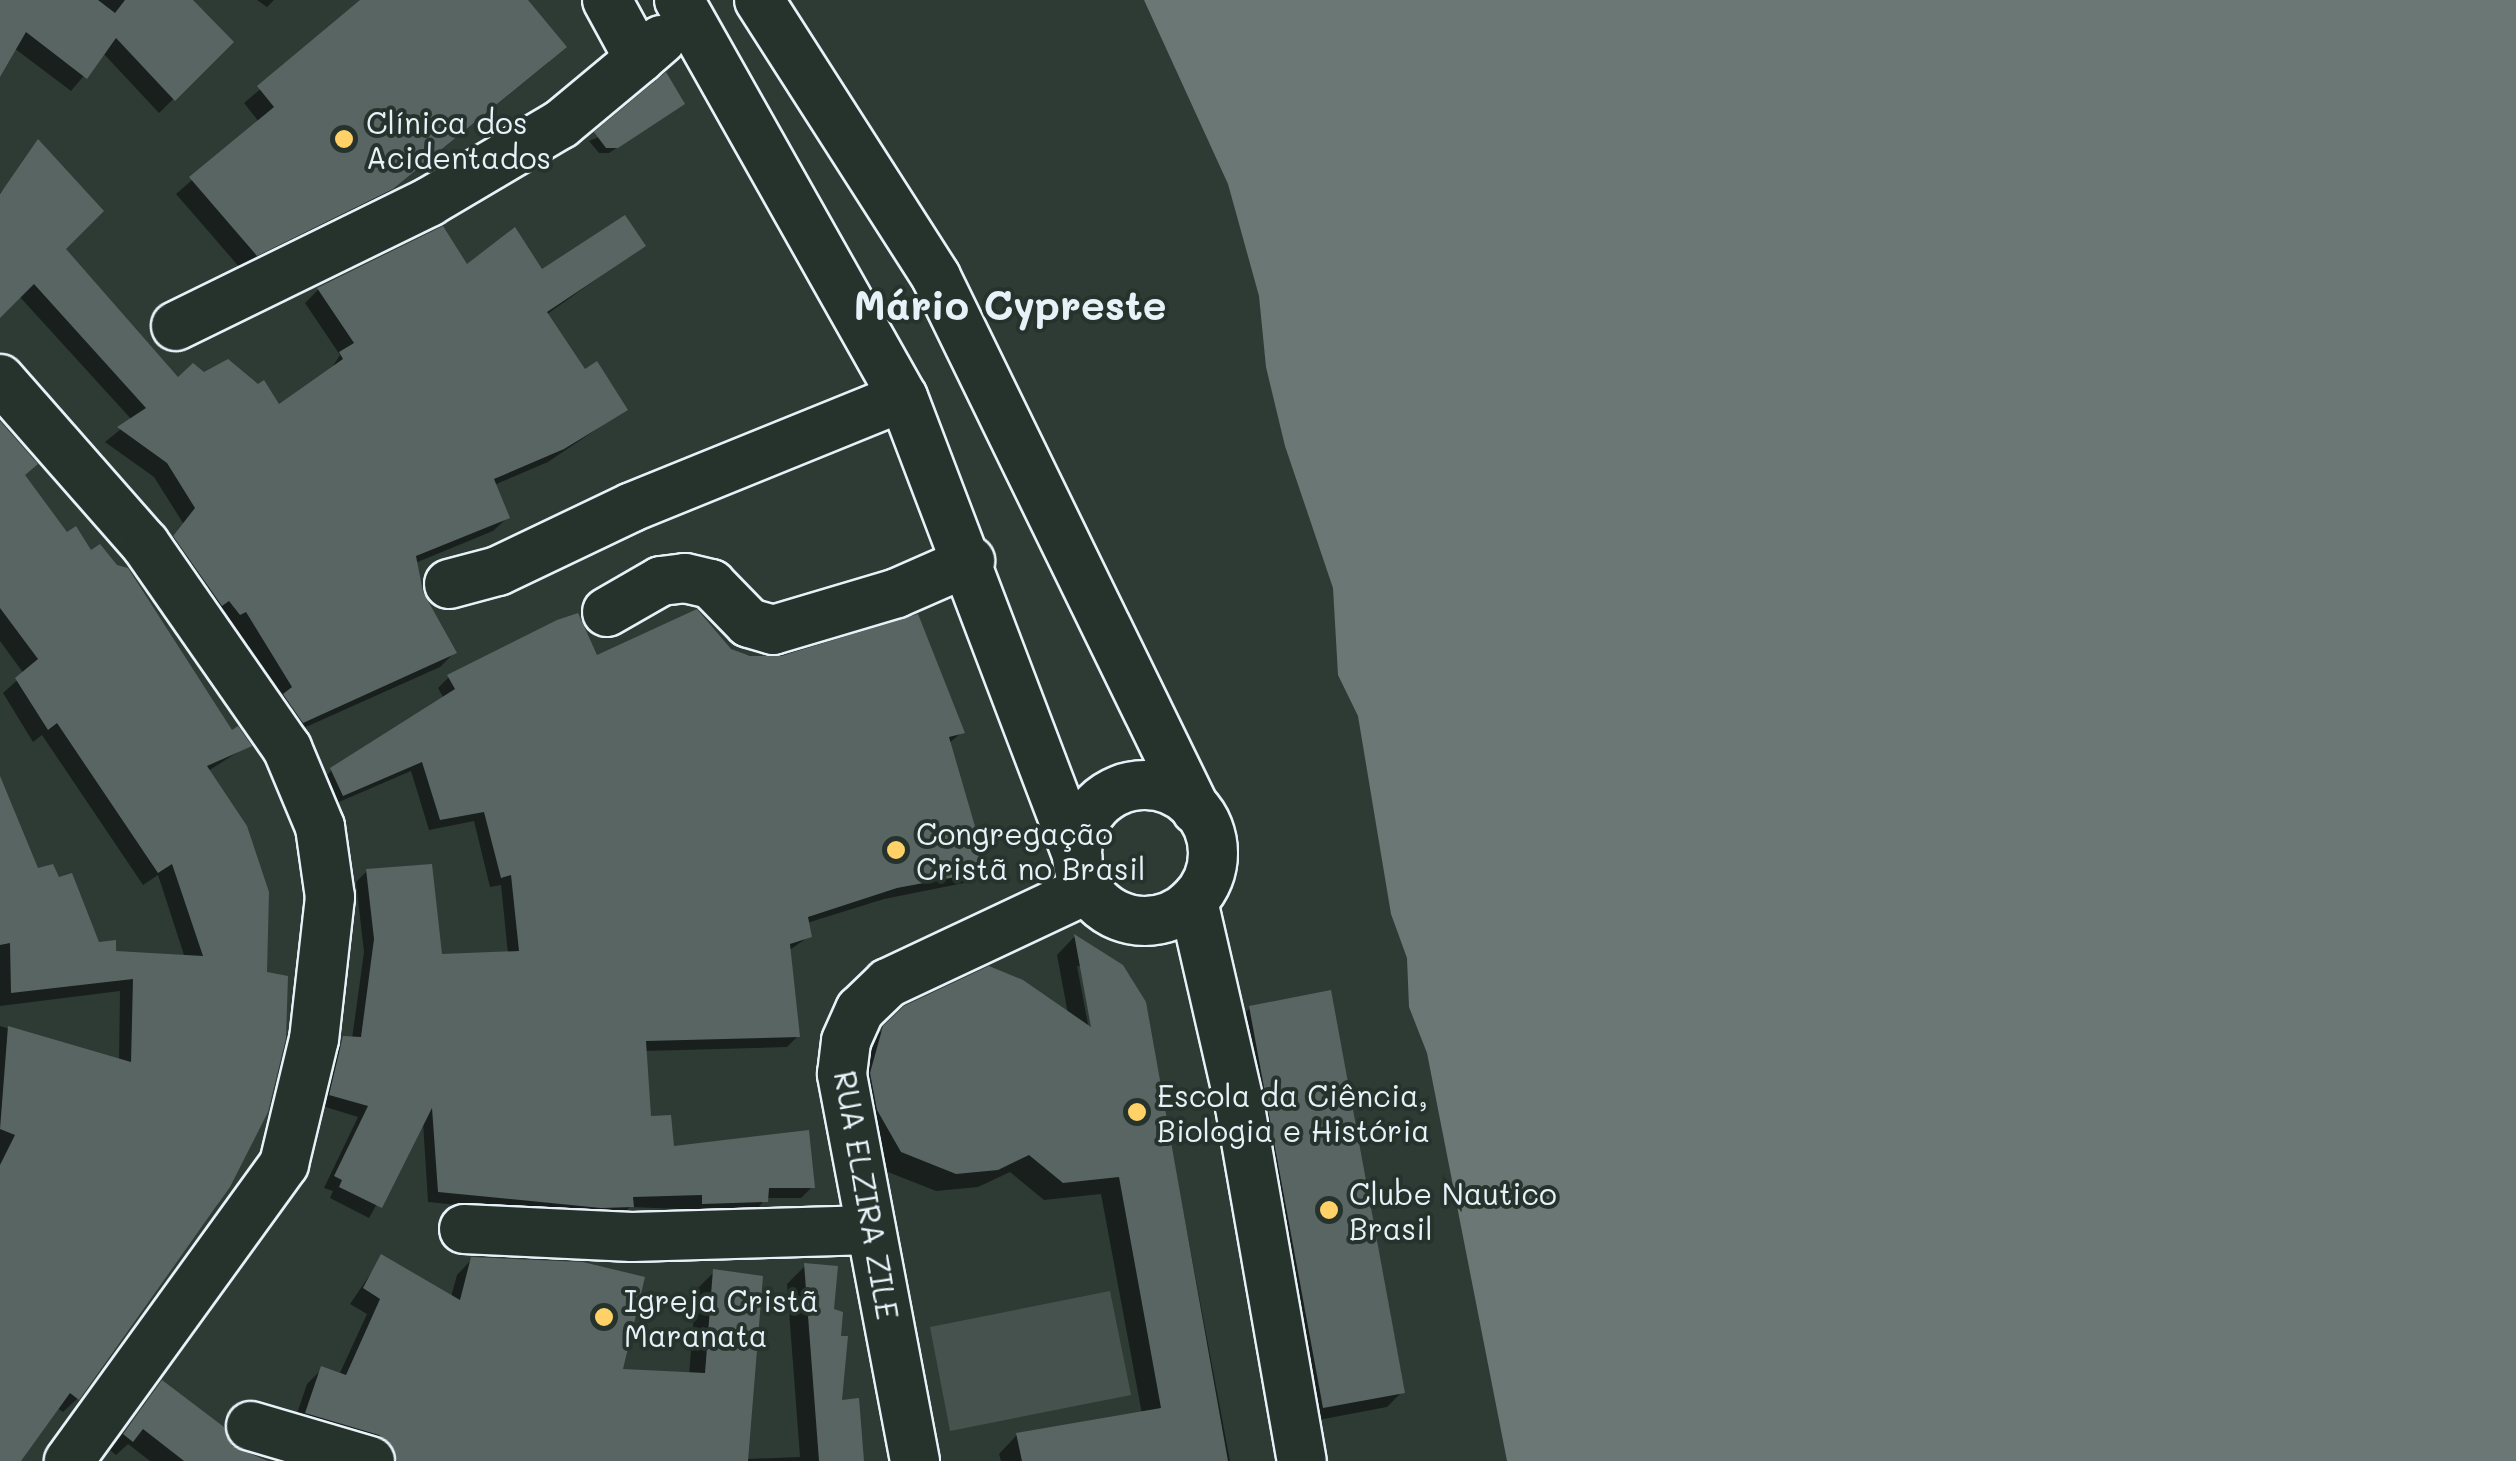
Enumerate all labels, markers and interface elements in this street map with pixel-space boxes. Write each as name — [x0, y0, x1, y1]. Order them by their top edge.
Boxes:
place label: Clínica dos Acidentados — [366, 104, 551, 174]
marker: Clínica dos Acidentados — [331, 126, 357, 152]
district label: Mário Cypreste — [854, 280, 1166, 328]
place label: Congregação Cristã no Brasil — [916, 815, 1145, 886]
marker: Congregação Cristã no Brasil — [885, 839, 907, 861]
street label: RUA ELZIRA ZILE — [827, 1068, 907, 1322]
place label: Escola da Ciência, Biologia e História — [1157, 1077, 1430, 1148]
marker: Escola da Ciência, Biologia e História — [1126, 1101, 1148, 1123]
place label: Clube Nautico Brasil — [1349, 1175, 1557, 1246]
marker: Clube Nautico Brasil — [1318, 1199, 1340, 1221]
place label: Igreja Cristã Maranata — [624, 1282, 819, 1352]
marker: Igreja Cristã Maranata — [593, 1306, 615, 1328]

